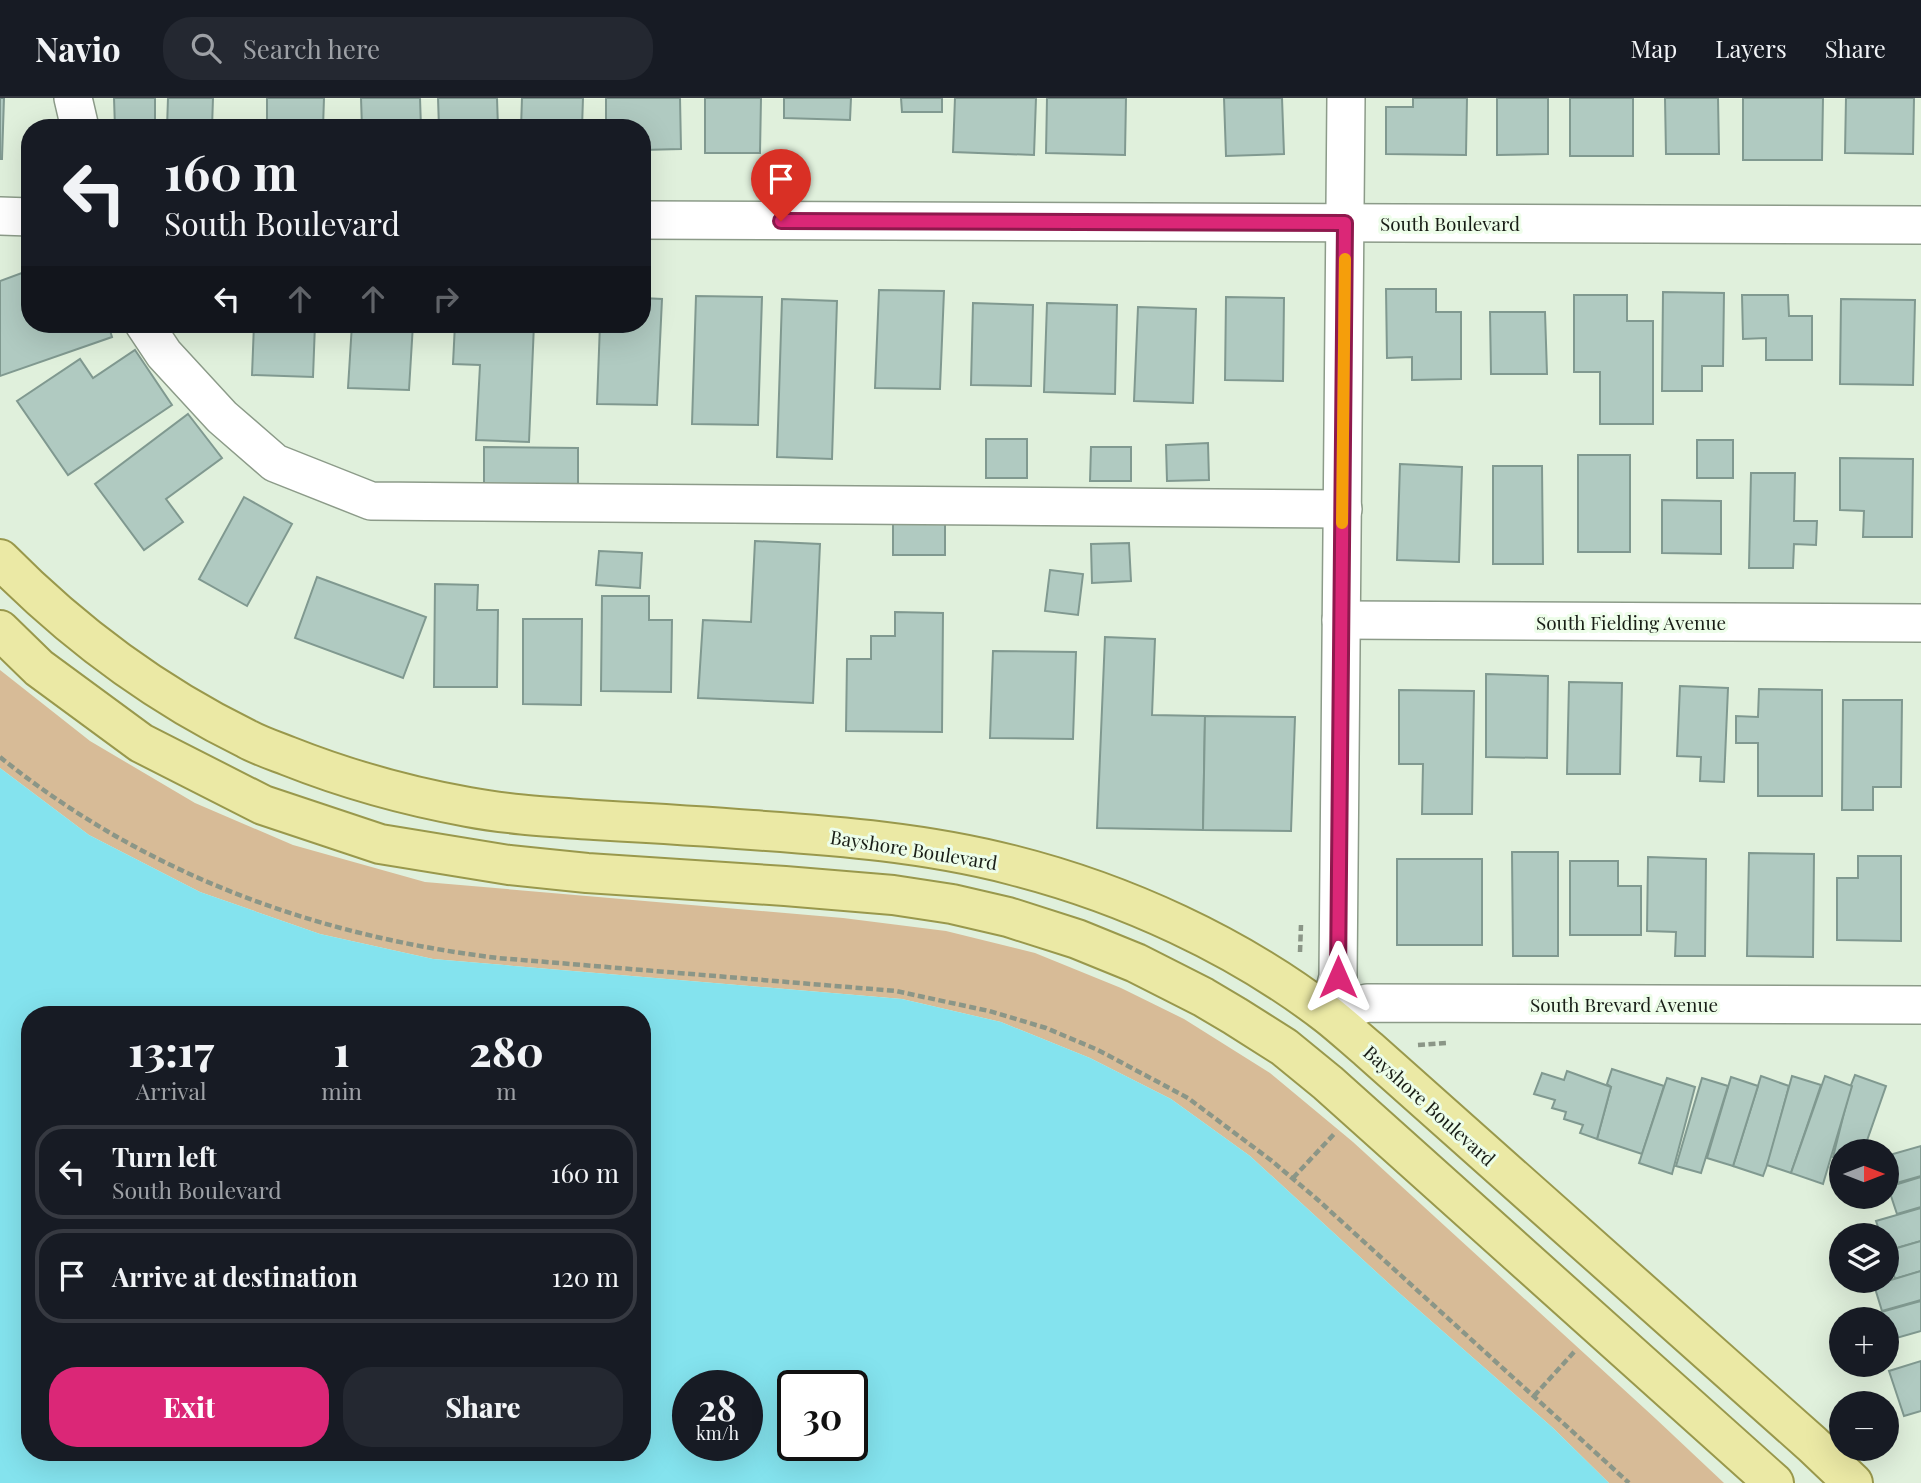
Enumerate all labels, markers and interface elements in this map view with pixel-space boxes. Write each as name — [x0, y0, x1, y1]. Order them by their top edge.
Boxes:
search box — [163, 17, 653, 80]
text: Navio — [35, 26, 121, 70]
icon: search — [187, 29, 225, 67]
text: Search here — [243, 31, 380, 66]
text: Map — [1631, 32, 1677, 64]
text: Layers — [1715, 32, 1787, 64]
text: Share — [1825, 32, 1886, 64]
text: 160 m — [164, 138, 298, 203]
icon: left — [49, 147, 140, 238]
pin — [751, 149, 811, 221]
icon: arrive — [762, 160, 800, 198]
text: South Boulevard — [164, 201, 400, 244]
street label: South Boulevard — [1380, 210, 1520, 236]
icon: left — [208, 280, 246, 318]
icon: ahead — [281, 280, 319, 318]
icon: ahead — [354, 280, 392, 318]
icon: right — [427, 280, 465, 318]
street label: South Fielding Avenue — [1536, 609, 1726, 635]
street label: Bayshore Boulevard — [829, 823, 999, 875]
position arrow — [1301, 940, 1375, 1014]
street label: South Brevard Avenue — [1530, 991, 1718, 1017]
text: 13:17 — [128, 1022, 214, 1078]
text: 1 — [334, 1022, 350, 1078]
text: 280 — [469, 1022, 544, 1078]
street label: Bayshore Boulevard — [1359, 1039, 1501, 1171]
text: Arrival — [136, 1075, 207, 1106]
text: min — [321, 1075, 362, 1106]
text: m — [496, 1075, 517, 1106]
text: Turn left — [112, 1139, 217, 1174]
north arrow — [1829, 1139, 1899, 1209]
map controls — [1829, 1139, 1899, 1461]
icon: left — [53, 1153, 91, 1191]
text: 160 m — [551, 1155, 619, 1190]
text: South Boulevard — [112, 1174, 282, 1205]
button: layers — [1829, 1223, 1899, 1293]
icon: arrive — [53, 1257, 91, 1295]
text: Arrive at destination — [112, 1259, 358, 1294]
text: 120 m — [552, 1259, 619, 1294]
button: + — [1829, 1307, 1899, 1377]
button: Exit — [49, 1367, 329, 1447]
button: Share — [343, 1367, 623, 1447]
speed limit sign: 30 — [777, 1370, 868, 1461]
text: 28 — [699, 1383, 736, 1430]
button: − — [1829, 1391, 1899, 1461]
text: km/h — [696, 1421, 739, 1445]

